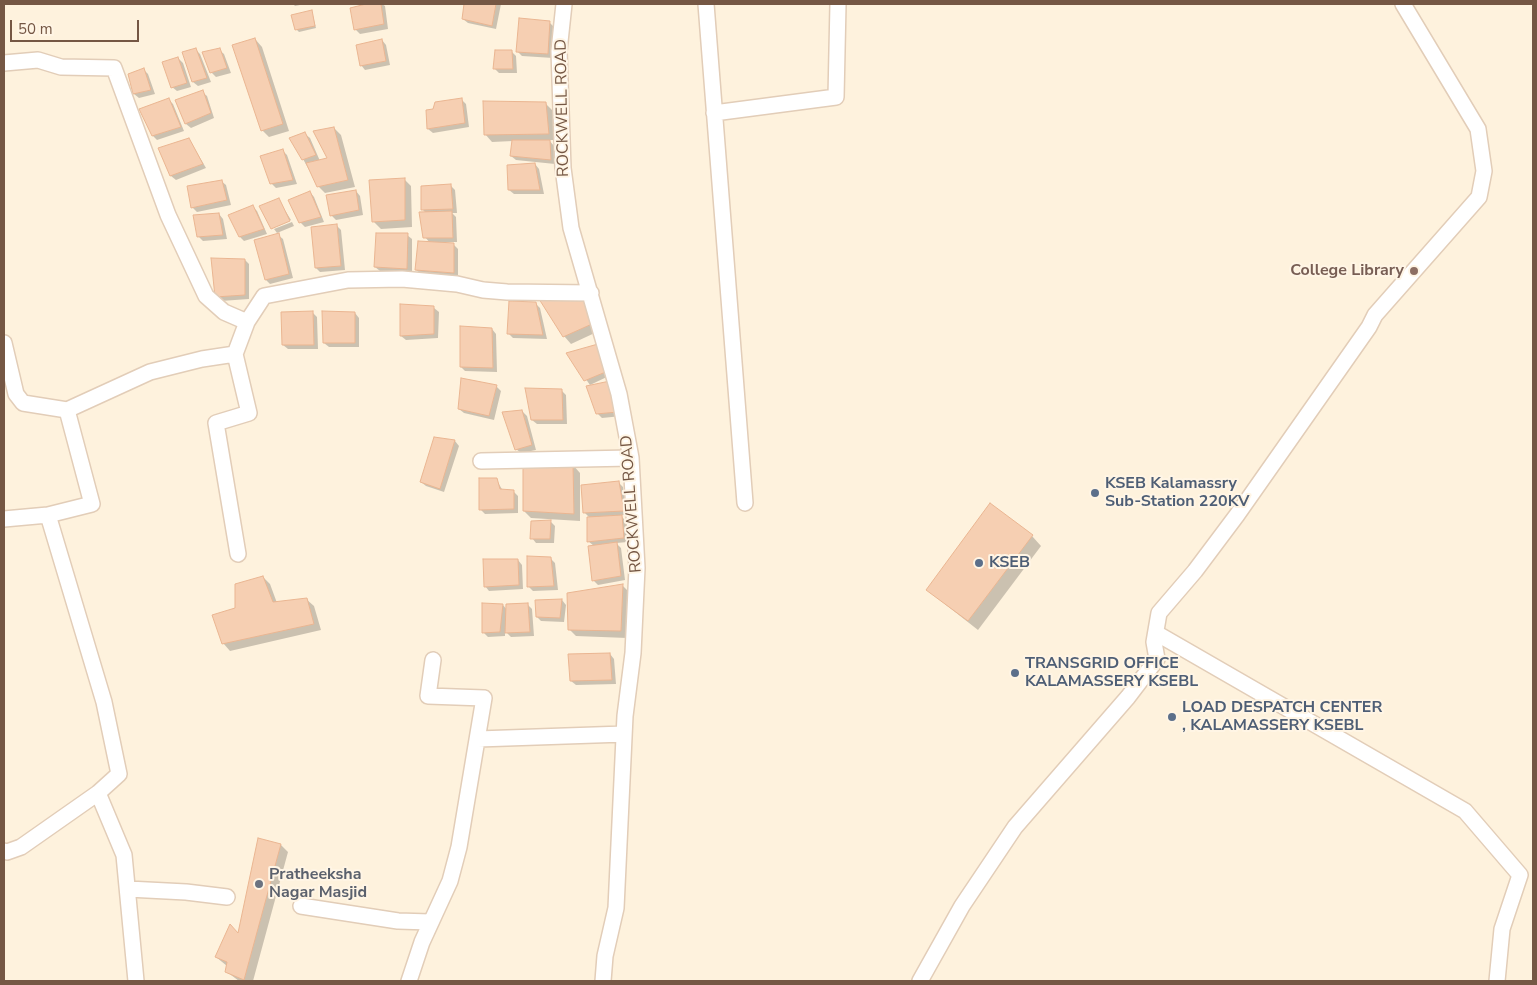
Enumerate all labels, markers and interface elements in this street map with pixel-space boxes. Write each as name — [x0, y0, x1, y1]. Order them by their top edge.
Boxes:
scale bar — [12, 10, 141, 42]
text: 50 m — [18, 19, 53, 39]
street label: ROCKWELL ROAD — [552, 39, 574, 177]
place label: College Library — [1290, 261, 1404, 281]
marker: College Library — [1408, 265, 1420, 277]
street label: ROCKWELL ROAD — [618, 434, 646, 574]
place label: KSEB Kalamassry Sub-Station 220KV — [1105, 474, 1249, 512]
marker: KSEB Kalamassry Sub-Station 220KV — [1089, 487, 1101, 499]
place label: KSEB — [989, 553, 1030, 573]
marker: KSEB — [973, 557, 985, 569]
place label: TRANSGRID OFFICE KALAMASSERY KSEBL — [1025, 654, 1198, 692]
marker: TRANSGRID OFFICE KALAMASSERY KSEBL — [1009, 667, 1021, 679]
place label: LOAD DESPATCH CENTER , KALAMASSERY KSEBL — [1182, 698, 1382, 736]
marker: LOAD DESPATCH CENTER , KALAMASSERY KSEBL — [1166, 711, 1178, 723]
place label: Pratheeksha Nagar Masjid — [269, 865, 367, 903]
marker: Pratheeksha Nagar Masjid — [253, 878, 265, 890]

